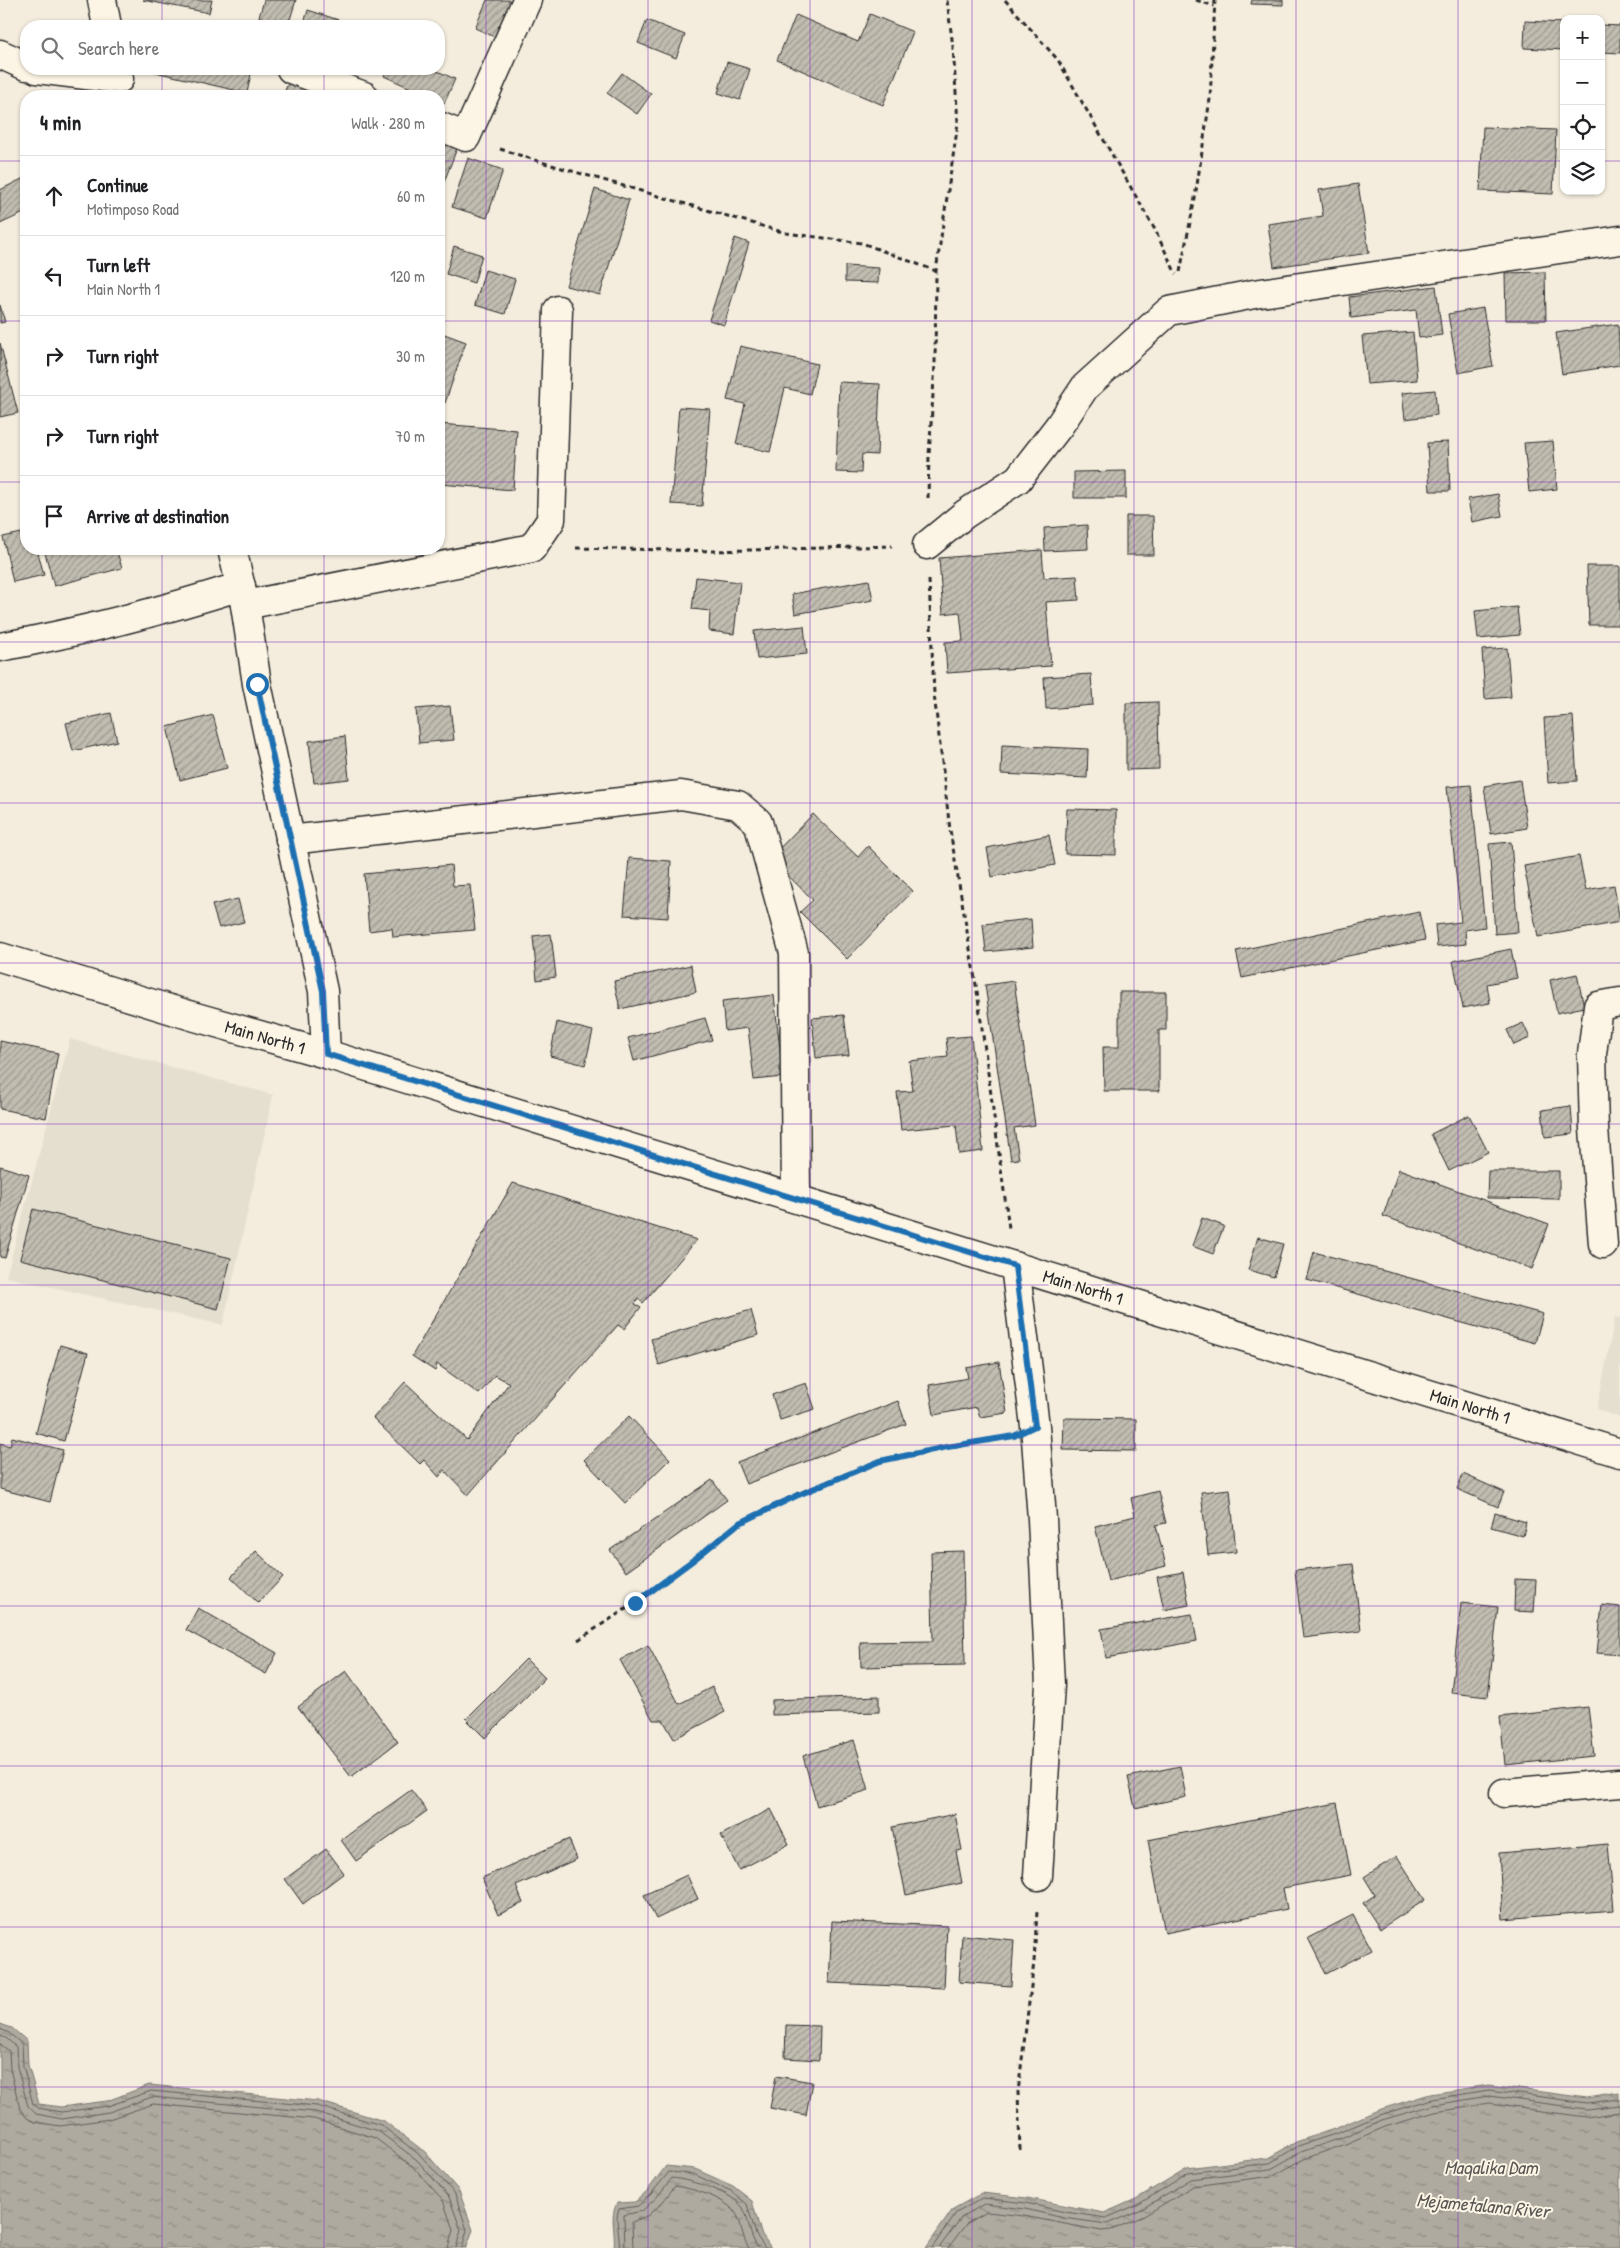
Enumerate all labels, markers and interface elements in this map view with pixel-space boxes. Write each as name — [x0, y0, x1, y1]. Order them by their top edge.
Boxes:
map controls — [1560, 15, 1605, 195]
button: + — [1560, 15, 1605, 60]
search box — [20, 20, 445, 75]
icon: search — [38, 34, 66, 62]
text: Search here — [78, 35, 159, 61]
button: − — [1560, 60, 1605, 105]
button: locate — [1560, 105, 1605, 150]
text: 4 min — [40, 108, 81, 137]
text: Walk · 280 m — [351, 112, 425, 134]
button: layers — [1560, 150, 1605, 195]
text: Continue — [87, 172, 148, 198]
icon: ahead — [40, 182, 68, 210]
text: 60 m — [397, 185, 425, 207]
text: Motimposo Road — [87, 198, 179, 220]
text: Turn left — [87, 252, 150, 278]
icon: left — [40, 262, 68, 290]
text: 120 m — [390, 265, 425, 287]
text: Main North 1 — [87, 278, 160, 300]
icon: right — [40, 342, 68, 370]
text: Turn right — [87, 343, 158, 369]
text: 30 m — [396, 345, 425, 367]
icon: right — [40, 422, 68, 450]
text: Turn right — [87, 423, 158, 449]
text: 70 m — [395, 425, 425, 447]
icon: arrive — [40, 502, 68, 530]
text: Arrive at destination — [87, 503, 229, 529]
route start — [246, 673, 269, 696]
street label: Main North 1 — [222, 1014, 308, 1060]
street label: Main North 1 — [1040, 1263, 1126, 1311]
street label: Main North 1 — [1427, 1382, 1513, 1430]
route end — [624, 1592, 647, 1615]
water label: Maqalika Dam — [1444, 2154, 1539, 2180]
water label: Mejametalana River — [1415, 2186, 1553, 2224]

